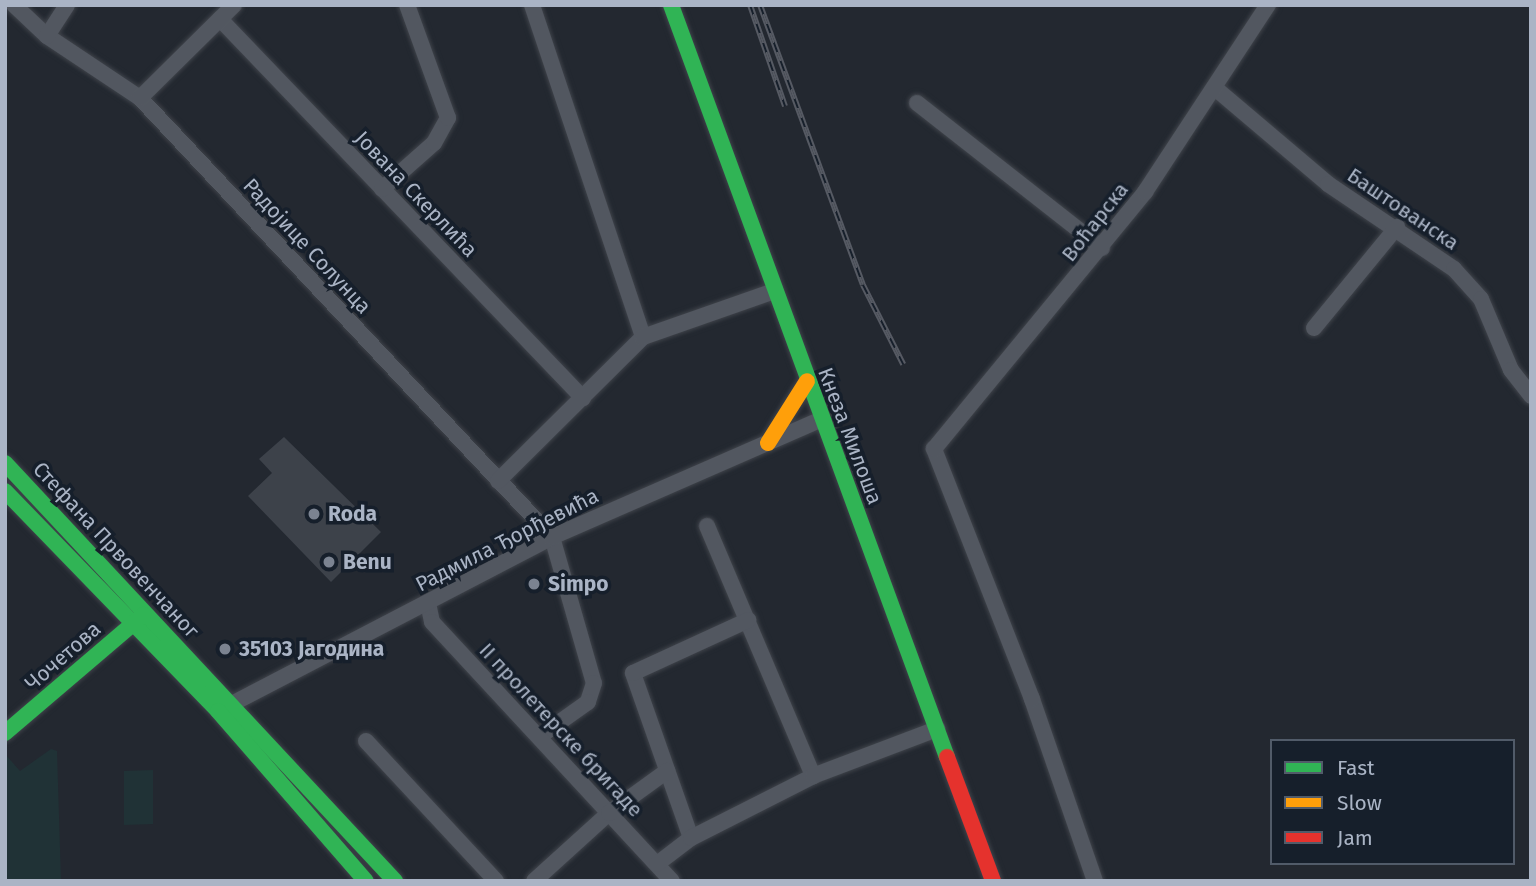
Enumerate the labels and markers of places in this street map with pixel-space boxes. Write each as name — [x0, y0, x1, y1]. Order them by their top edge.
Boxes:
place label: Roda — [328, 501, 377, 527]
marker: Roda — [306, 506, 322, 522]
place label: Benu — [343, 549, 392, 575]
marker: Benu — [321, 554, 337, 570]
place label: Simpo — [548, 571, 608, 597]
marker: Simpo — [526, 576, 542, 592]
place label: 35103 Јагодина — [239, 636, 384, 662]
marker: 35103 Јагодина — [217, 641, 233, 657]

